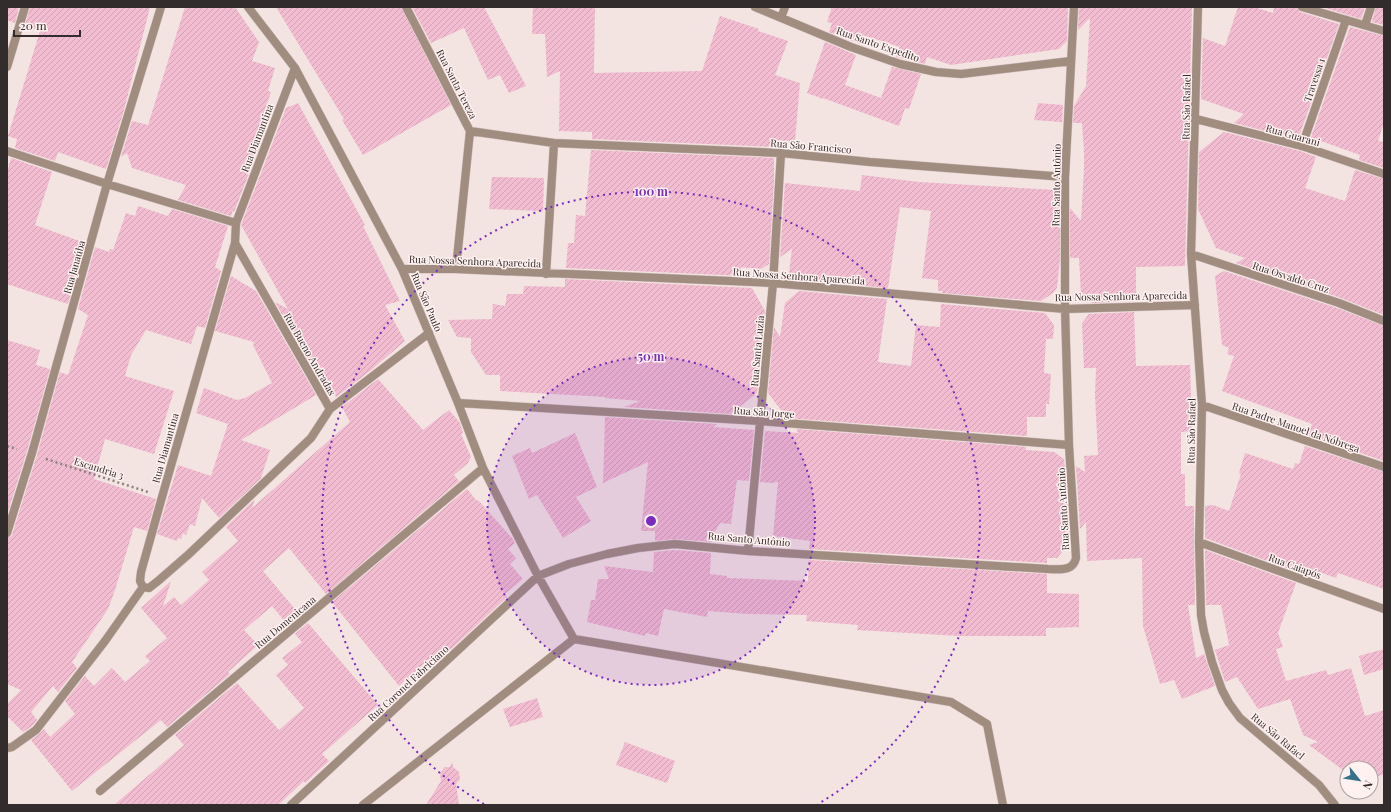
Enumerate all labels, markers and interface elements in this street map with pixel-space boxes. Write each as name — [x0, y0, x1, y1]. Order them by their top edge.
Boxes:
scale bar — [14, 12, 80, 38]
text: 20 m — [20, 17, 47, 33]
street label: Rua Santo Expedito — [834, 23, 922, 65]
street label: Rua Santa Tereza — [433, 47, 481, 121]
street label: Travessa 1 — [1300, 56, 1328, 104]
street label: Rua São Rafael — [1178, 74, 1194, 140]
street label: Rua Diamantina — [238, 102, 276, 174]
street label: Rua Guarani — [1264, 121, 1322, 149]
street label: Rua São Francisco — [770, 135, 853, 157]
street label: Rua Santo Antônio — [1048, 143, 1064, 227]
text: 100 m — [634, 183, 668, 199]
street label: Rua Janaúba — [60, 239, 88, 295]
street label: Rua Nossa Senhora Aparecida — [409, 252, 541, 270]
street label: Rua Osvaldo Cruz — [1251, 258, 1331, 296]
street label: Rua Nossa Senhora Aparecida — [732, 264, 866, 288]
street label: Rua São Paulo — [408, 270, 446, 334]
street label: Rua Nossa Senhora Aparecida — [1055, 288, 1187, 304]
street label: Rua Bueno Andradas — [281, 310, 339, 398]
street label: Rua Santa Luzia — [747, 315, 767, 387]
text: 50 m — [638, 348, 665, 364]
street label: Rua São Rafael — [1183, 398, 1199, 464]
street label: Rua Padre Manoel da Nóbrega — [1230, 399, 1362, 455]
street label: Rua São Jorge — [733, 403, 795, 421]
street label: Rua Diamantina — [148, 411, 182, 485]
street label: Escandria 3 — [72, 454, 126, 482]
street label: Rua Santo Antônio — [1054, 467, 1072, 551]
centre of rings — [644, 514, 658, 528]
street label: Rua Santo Antônio — [707, 528, 791, 550]
street label: Rua Caiapós — [1267, 550, 1323, 582]
street label: Rua Domenicana — [251, 592, 319, 652]
street label: Rua Coronel Fabriciano — [365, 641, 452, 724]
street label: Rua São Rafael — [1248, 710, 1308, 763]
north arrow — [1339, 760, 1379, 800]
text: N — [1360, 778, 1377, 792]

